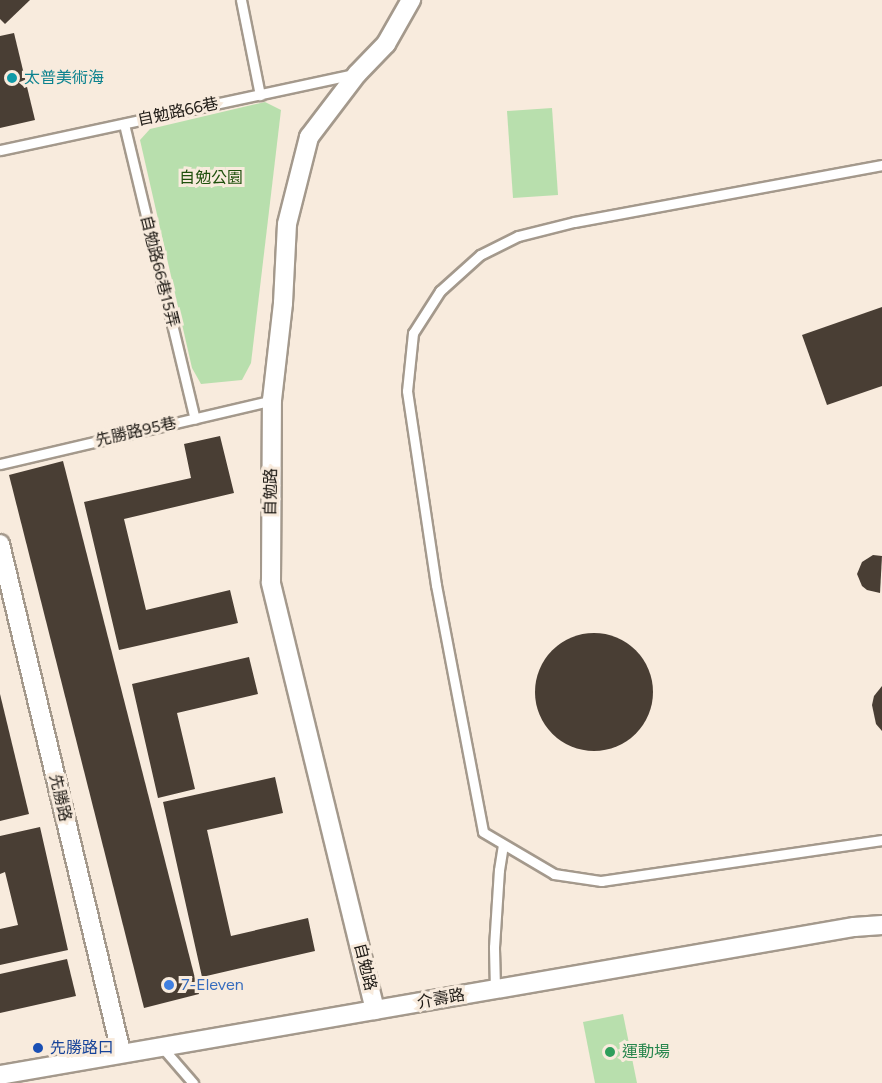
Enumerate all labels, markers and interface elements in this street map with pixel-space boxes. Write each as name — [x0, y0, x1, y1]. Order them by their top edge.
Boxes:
place label: 太普美術海 — [24, 68, 104, 88]
marker: 太普美術海 — [5, 71, 19, 85]
street label: 自勉路66巷 — [136, 94, 220, 130]
park label: 自勉公園 — [179, 168, 243, 188]
street label: 自勉路66巷15弄 — [136, 213, 182, 329]
street label: 先勝路95巷 — [94, 413, 178, 451]
street label: 自勉路 — [261, 468, 281, 516]
street label: 先勝路 — [45, 772, 75, 824]
street label: 自勉路 — [350, 941, 380, 993]
place label: 7-Eleven — [181, 975, 244, 995]
marker: 7-Eleven — [162, 978, 176, 992]
street label: 介壽路 — [416, 985, 466, 1013]
place label: 先勝路口 — [50, 1038, 114, 1058]
marker: 先勝路口 — [31, 1041, 45, 1055]
place label: 運動場 — [622, 1042, 670, 1062]
marker: 運動場 — [603, 1045, 617, 1059]

